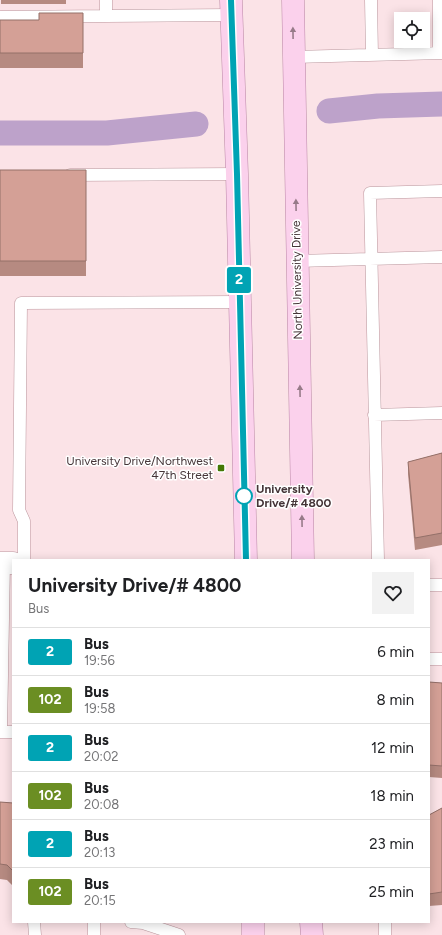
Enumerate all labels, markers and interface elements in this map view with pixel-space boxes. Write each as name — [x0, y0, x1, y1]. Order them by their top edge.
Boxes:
map controls — [394, 12, 430, 48]
button: locate — [394, 12, 430, 48]
one-way arrow — [290, 26, 296, 39]
one-way arrow — [293, 198, 299, 211]
street label: North University Drive — [289, 220, 305, 340]
line badge: 2 — [226, 267, 252, 293]
text: 2 — [235, 271, 243, 288]
one-way arrow — [296, 385, 303, 397]
place label: University Drive/Northwest 47th Street — [66, 454, 213, 482]
marker: University Drive/Northwest 47th Street — [216, 463, 226, 473]
place label: University Drive/# 4800 — [256, 482, 332, 510]
marker: University Drive/# 4800 — [235, 487, 253, 505]
one-way arrow — [299, 514, 305, 527]
button: heart — [372, 572, 414, 614]
text: University Drive/# 4800 — [28, 574, 241, 597]
text: Bus — [28, 601, 49, 616]
text: Bus — [84, 635, 109, 653]
text: 2 — [46, 643, 54, 660]
text: 6 min — [377, 643, 414, 661]
text: 19:56 — [84, 653, 115, 668]
text: Bus — [84, 683, 109, 701]
text: 102 — [38, 691, 62, 708]
text: 8 min — [376, 691, 414, 709]
text: 19:58 — [84, 701, 115, 716]
text: Bus — [84, 731, 109, 749]
text: 2 — [46, 739, 54, 756]
text: 12 min — [371, 739, 414, 757]
text: 20:02 — [84, 749, 119, 764]
text: Bus — [84, 779, 109, 797]
text: 102 — [38, 787, 62, 804]
text: 18 min — [370, 787, 414, 805]
text: 20:08 — [84, 797, 119, 812]
text: Bus — [84, 827, 109, 845]
text: 2 — [46, 835, 54, 852]
text: 23 min — [369, 835, 414, 853]
text: 20:13 — [84, 845, 115, 860]
text: Bus — [84, 875, 109, 893]
text: 102 — [38, 883, 62, 900]
text: 25 min — [369, 883, 414, 901]
text: 20:15 — [84, 893, 116, 908]

